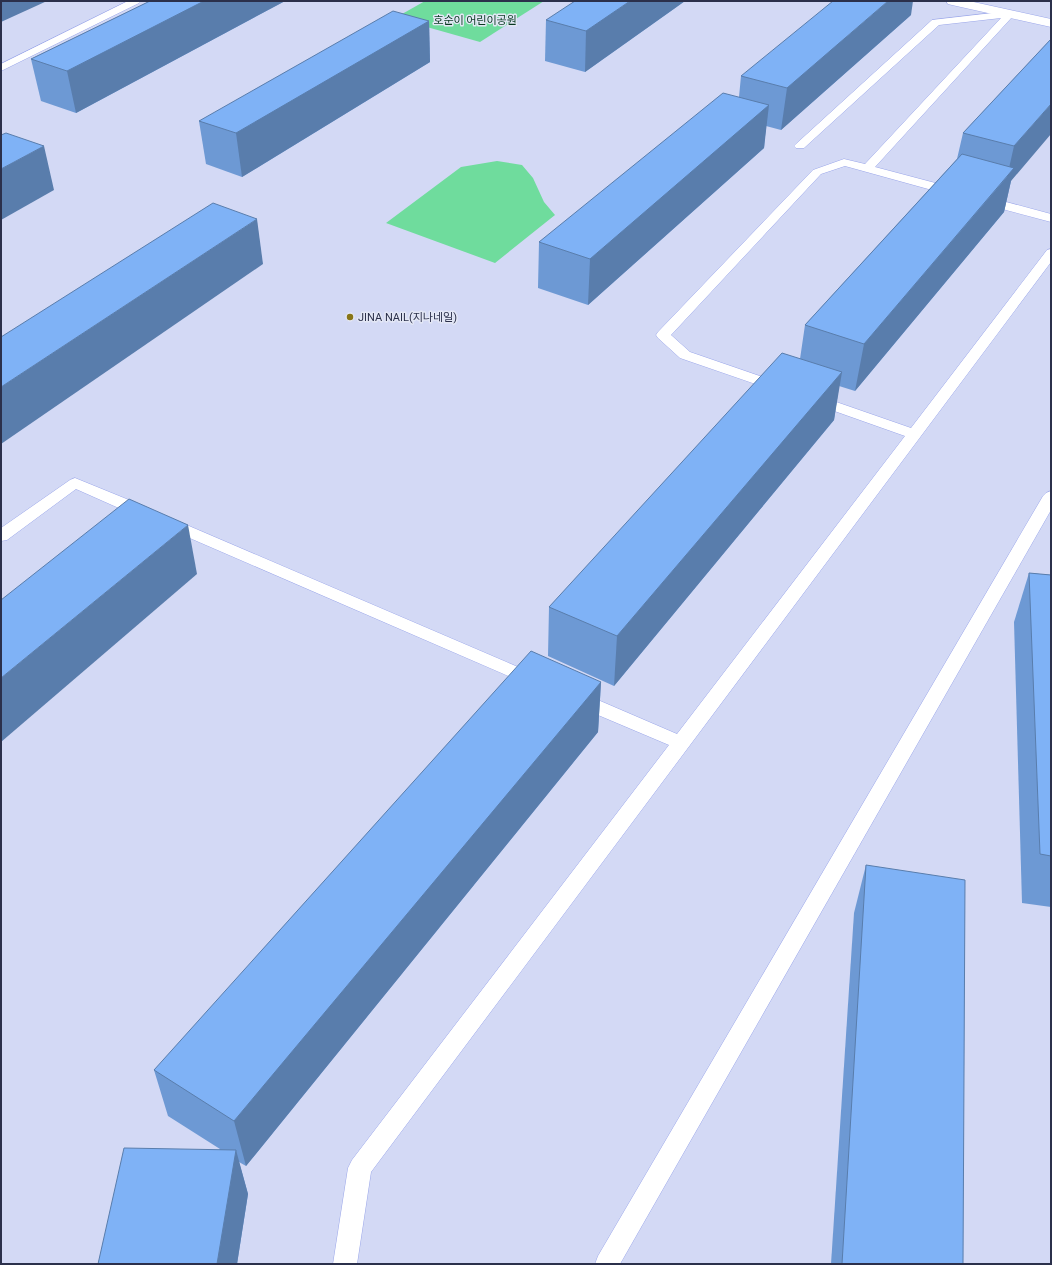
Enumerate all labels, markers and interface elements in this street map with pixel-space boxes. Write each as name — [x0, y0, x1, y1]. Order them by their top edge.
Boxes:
park label: 호순이 어린이공원 — [433, 14, 517, 27]
place label: JINA NAIL(지나네일) — [358, 311, 457, 324]
marker: JINA NAIL(지나네일) — [345, 312, 355, 322]

